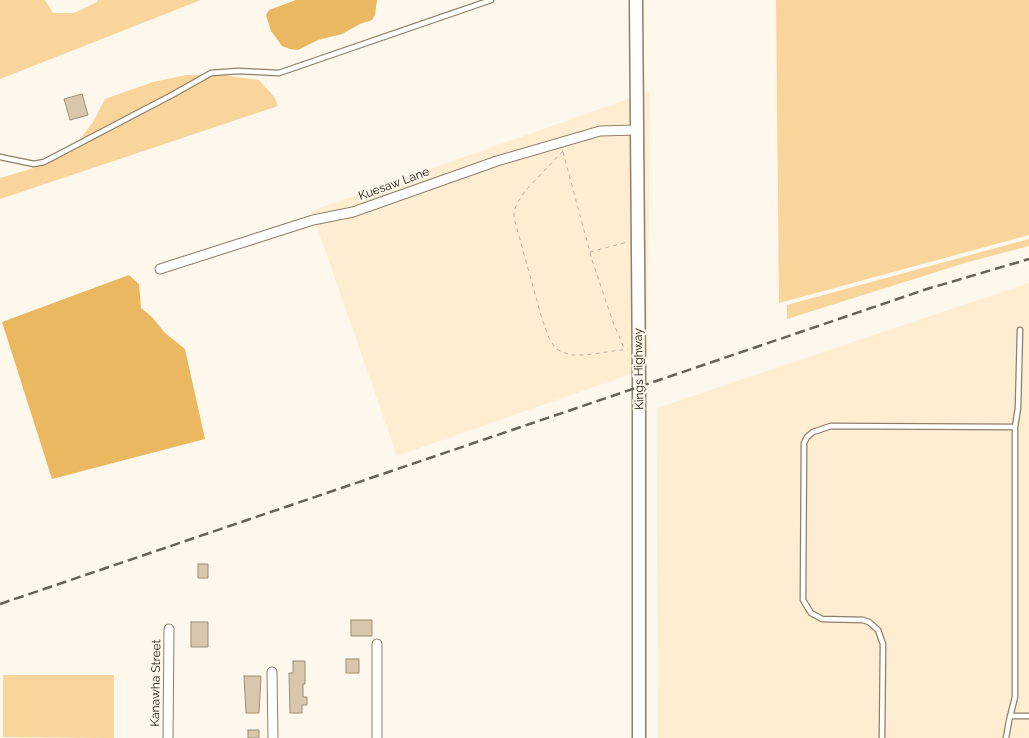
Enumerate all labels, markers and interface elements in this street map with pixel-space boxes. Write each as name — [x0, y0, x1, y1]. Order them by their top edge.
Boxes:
street label: Kuesaw Lane — [357, 165, 431, 203]
street label: Kings Highway — [631, 328, 647, 410]
street label: Kanawha Street — [148, 639, 164, 727]

